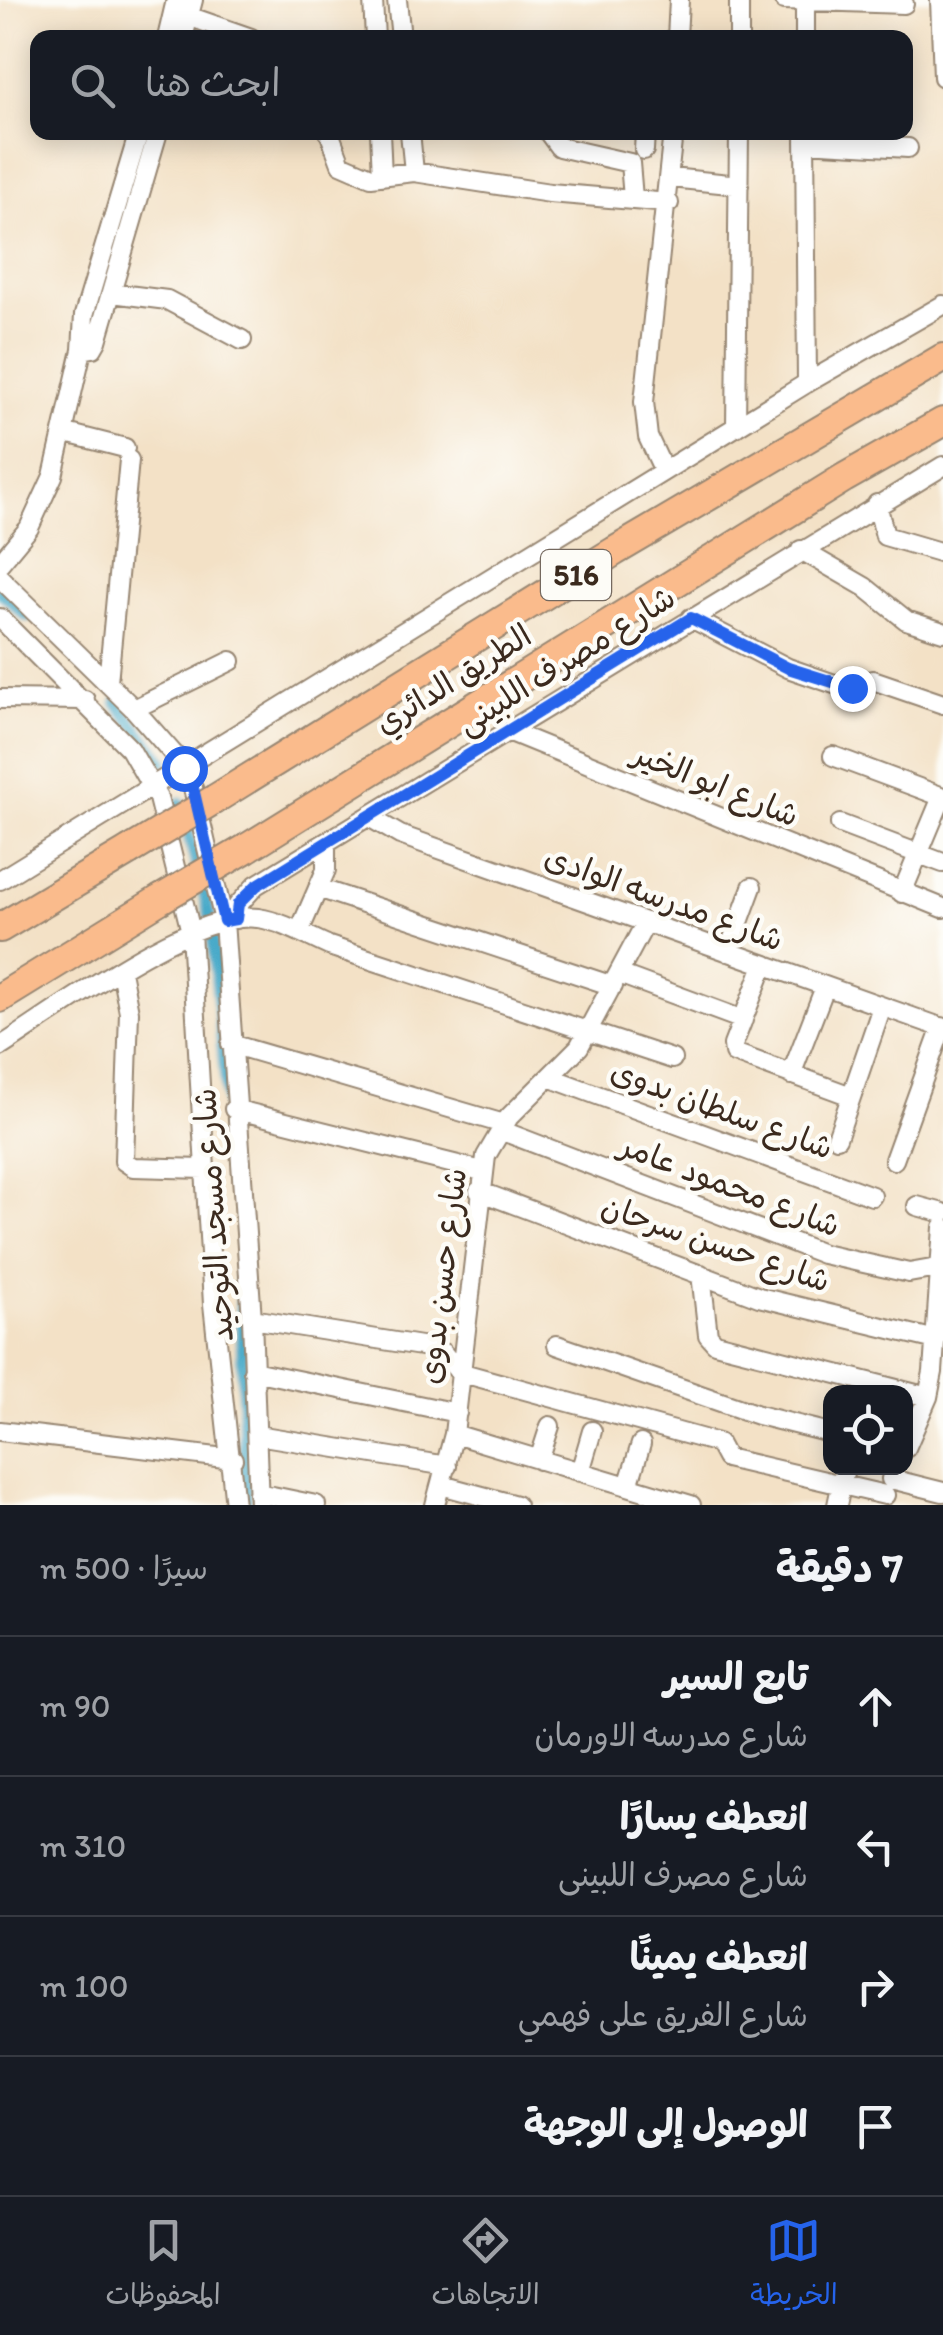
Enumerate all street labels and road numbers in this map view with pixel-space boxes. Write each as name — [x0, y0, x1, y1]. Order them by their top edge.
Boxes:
road number: 516 — [541, 550, 611, 600]
street label: شارع مصرف اللبينى — [450, 578, 684, 746]
street label: الطريق الدائري — [368, 616, 540, 745]
street label: شارع ابو الخير — [623, 732, 804, 838]
street label: شارع مدرسه الوادى — [538, 837, 788, 963]
street label: شارع سلطان بدوى — [604, 1051, 838, 1171]
street label: شارع مسجد التوحيد — [185, 1087, 245, 1343]
street label: شارع محمود عامر — [610, 1124, 846, 1248]
street label: شارع حسن بدوى — [410, 1166, 478, 1387]
street label: شارع حسن سرحان — [595, 1186, 835, 1304]

